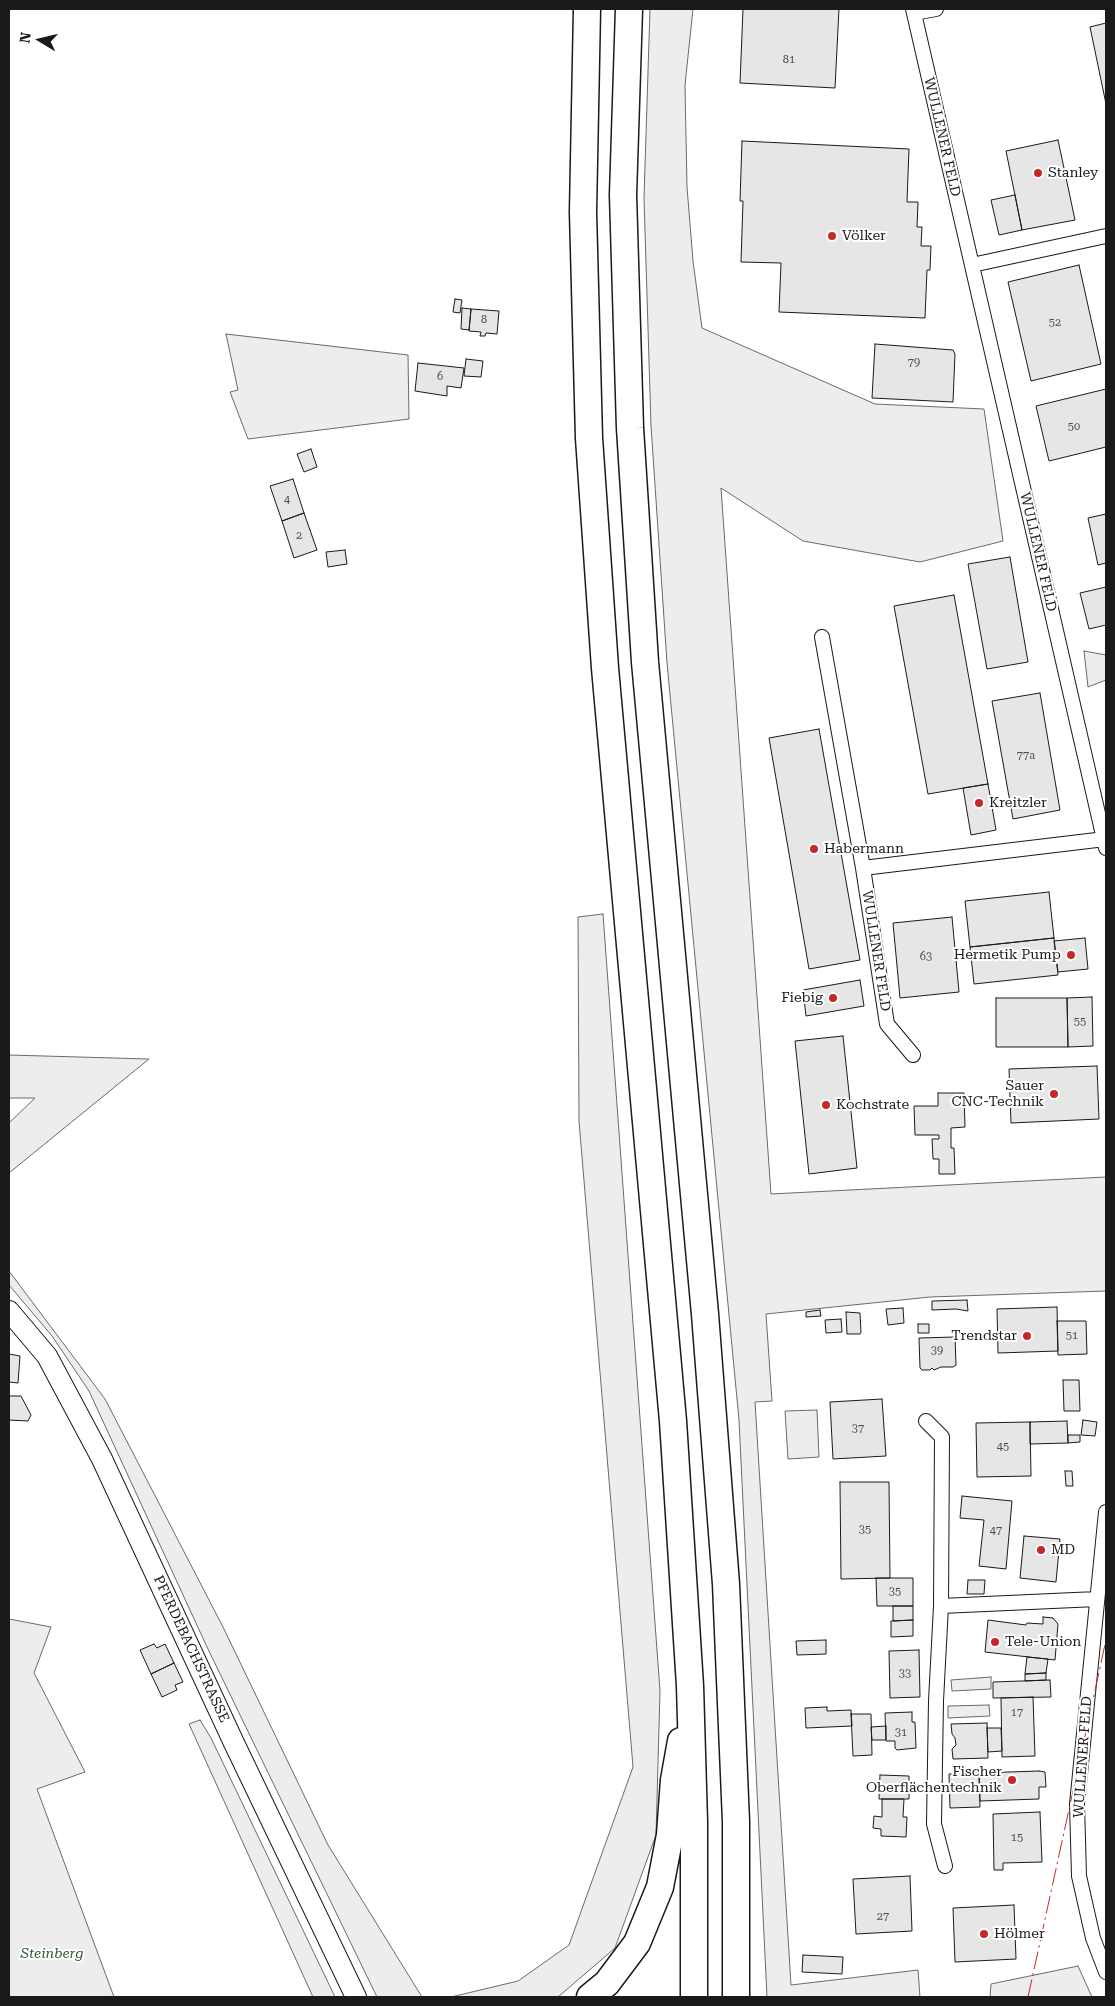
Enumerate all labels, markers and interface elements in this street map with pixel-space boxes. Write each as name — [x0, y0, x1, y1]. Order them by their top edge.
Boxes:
north arrow — [15, 15, 65, 65]
text: N — [16, 31, 34, 44]
house number: 81 — [783, 53, 795, 67]
street label: WULLENER FELD — [920, 76, 964, 198]
place label: Stanley — [1048, 165, 1098, 181]
marker: Stanley — [1032, 167, 1044, 179]
place label: Völker — [842, 228, 886, 244]
marker: Völker — [826, 230, 838, 242]
house number: 8 — [481, 313, 487, 327]
house number: 52 — [1049, 316, 1061, 330]
house number: 79 — [908, 356, 920, 370]
house number: 6 — [437, 370, 443, 384]
house number: 50 — [1068, 420, 1080, 434]
street label: WULLENER FELD — [1016, 491, 1060, 613]
house number: 4 — [284, 493, 290, 507]
house number: 2 — [296, 529, 302, 543]
house number: 77a — [1017, 749, 1035, 763]
place label: Kreitzler — [989, 795, 1047, 811]
marker: Kreitzler — [973, 797, 985, 809]
place label: Habermann — [824, 841, 904, 857]
marker: Habermann — [808, 843, 820, 855]
street label: WULLENER FELD — [858, 889, 894, 1013]
place label: Hermetik Pump — [954, 947, 1061, 963]
marker: Hermetik Pump — [1065, 949, 1077, 961]
house number: 63 — [920, 950, 932, 964]
place label: Fiebig — [781, 990, 823, 1006]
marker: Fiebig — [827, 992, 839, 1004]
house number: 55 — [1074, 1015, 1086, 1029]
place label: Sauer CNC-Technik — [952, 1078, 1044, 1110]
marker: Sauer CNC-Technik — [1048, 1088, 1060, 1100]
place label: Kochstrate — [836, 1097, 909, 1113]
marker: Kochstrate — [820, 1099, 832, 1111]
place label: Trendstar — [951, 1328, 1017, 1344]
house number: 51 — [1066, 1329, 1078, 1343]
marker: Trendstar — [1021, 1330, 1033, 1342]
house number: 39 — [931, 1344, 943, 1358]
house number: 37 — [852, 1422, 864, 1436]
house number: 45 — [997, 1440, 1009, 1454]
house number: 35 — [859, 1523, 871, 1537]
house number: 47 — [990, 1524, 1002, 1538]
place label: MD — [1051, 1542, 1075, 1558]
marker: MD — [1035, 1544, 1047, 1556]
street label: PFERDEBACHSTRASSE — [150, 1573, 232, 1725]
house number: 35 — [889, 1585, 901, 1599]
place label: Tele-Union — [1005, 1634, 1081, 1650]
marker: Tele-Union — [989, 1636, 1001, 1648]
house number: 33 — [899, 1667, 911, 1681]
street label: WULLENER FELD — [1070, 1696, 1096, 1818]
house number: 17 — [1011, 1706, 1023, 1720]
house number: 31 — [895, 1726, 907, 1740]
place label: Fischer Oberflächentechnik — [866, 1764, 1002, 1796]
marker: Fischer Oberflächentechnik — [1006, 1774, 1018, 1786]
house number: 15 — [1011, 1831, 1023, 1845]
house number: 27 — [877, 1910, 889, 1924]
place label: Hölmer — [994, 1926, 1045, 1942]
marker: Hölmer — [978, 1928, 990, 1940]
park label: Steinberg — [20, 1946, 84, 1962]

